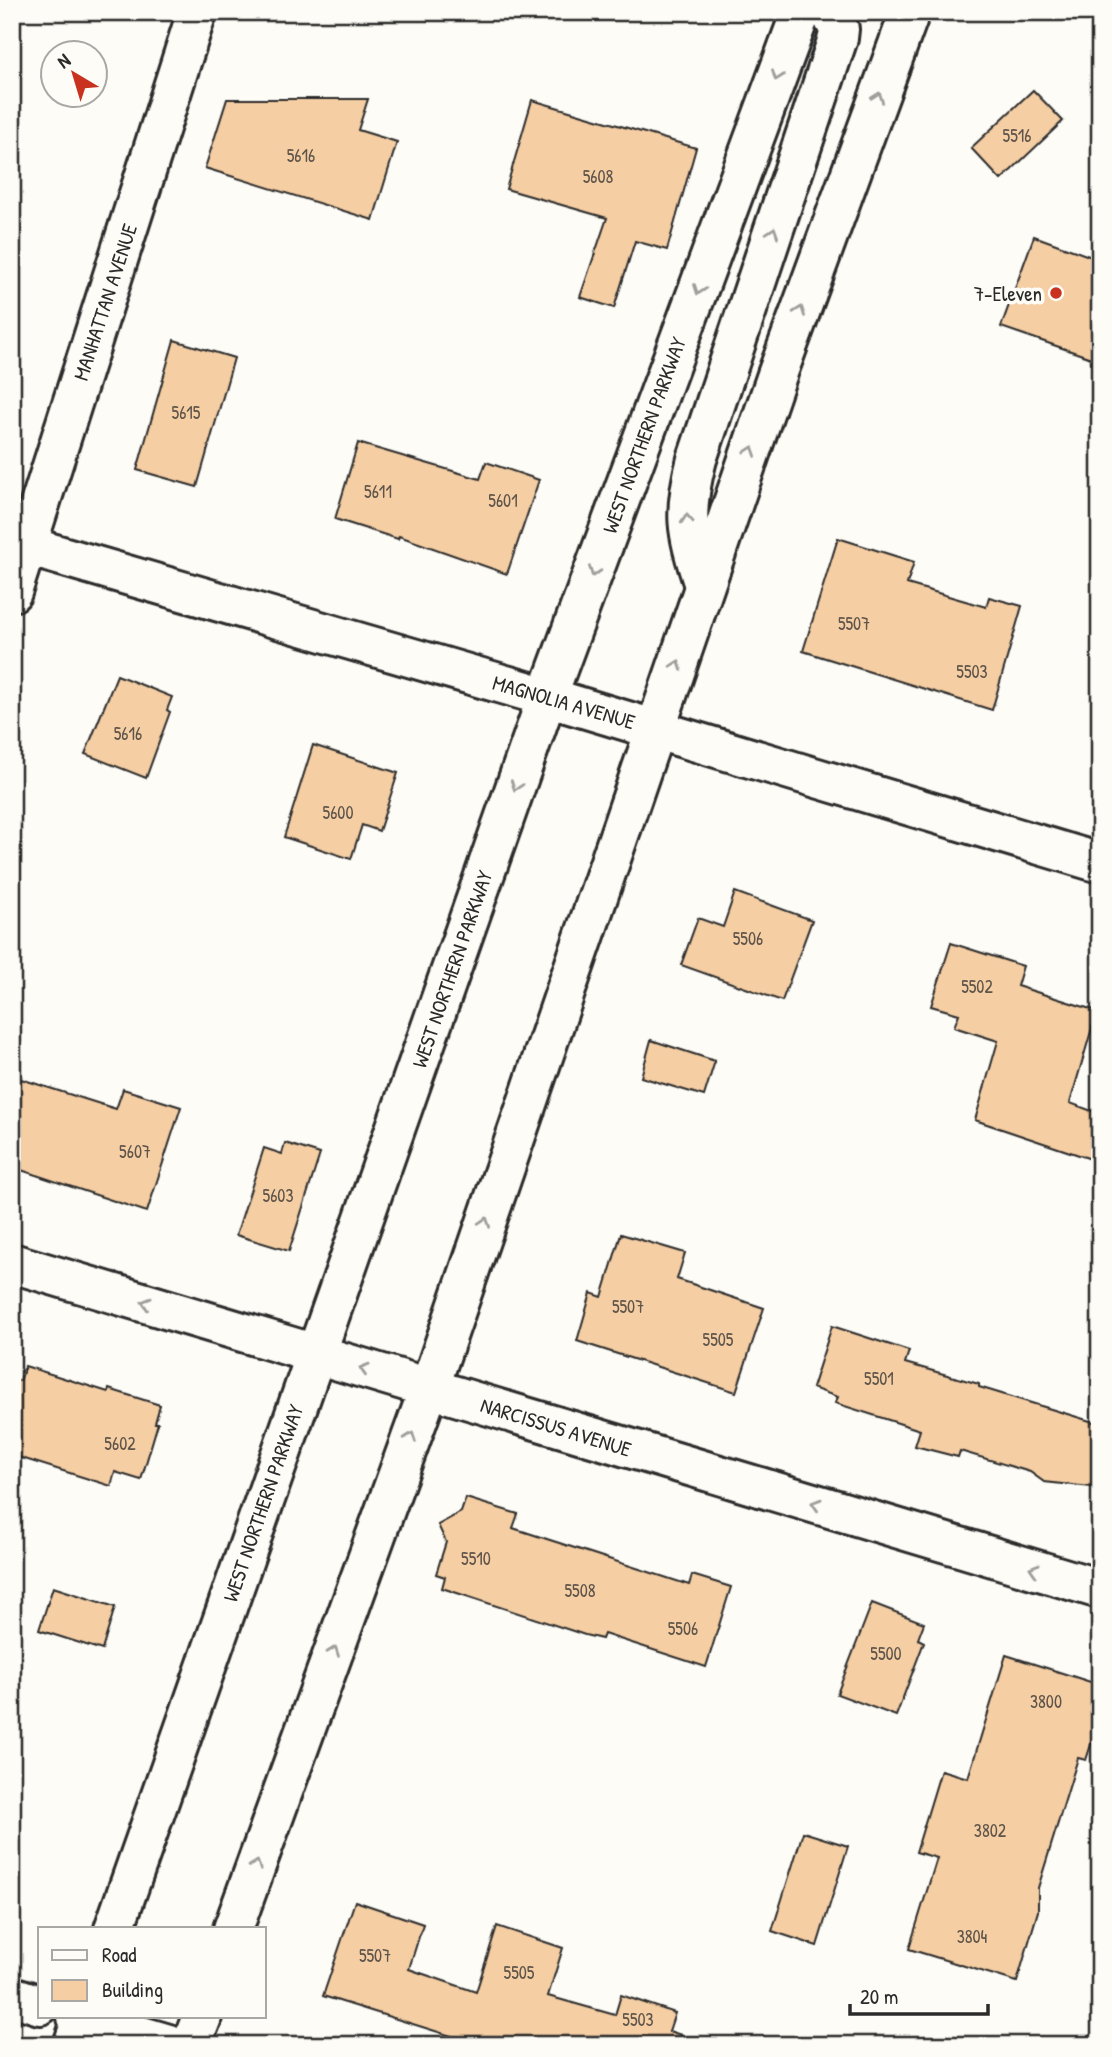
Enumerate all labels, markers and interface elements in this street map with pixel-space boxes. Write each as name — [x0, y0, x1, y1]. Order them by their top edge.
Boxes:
north arrow — [38, 38, 108, 108]
text: N — [52, 47, 76, 74]
one-way arrow — [772, 70, 786, 82]
one-way arrow — [870, 92, 884, 104]
house number: 5516 — [1003, 123, 1031, 148]
house number: 5616 — [287, 143, 315, 168]
house number: 5608 — [583, 164, 614, 189]
street label: MANHATTAN AVENUE — [66, 220, 144, 384]
one-way arrow — [765, 226, 779, 238]
place label: 7-Eleven — [974, 279, 1042, 308]
one-way arrow — [693, 283, 707, 295]
marker: 7-Eleven — [1048, 285, 1064, 301]
one-way arrow — [792, 306, 806, 318]
street label: WEST NORTHERN PARKWAY — [595, 332, 693, 537]
house number: 5615 — [172, 400, 201, 425]
one-way arrow — [743, 445, 757, 457]
house number: 5611 — [364, 479, 392, 504]
house number: 5601 — [488, 488, 518, 513]
one-way arrow — [680, 513, 695, 524]
one-way arrow — [588, 565, 602, 577]
house number: 5507 — [838, 611, 870, 636]
one-way arrow — [669, 659, 683, 671]
house number: 5503 — [956, 659, 988, 684]
street label: MAGNOLIA AVENUE — [489, 668, 639, 736]
house number: 5616 — [114, 721, 142, 746]
one-way arrow — [510, 779, 524, 791]
house number: 5600 — [323, 800, 353, 825]
street label: WEST NORTHERN PARKWAY — [405, 866, 500, 1071]
house number: 5506 — [733, 926, 763, 951]
house number: 5502 — [961, 974, 993, 999]
house number: 5607 — [119, 1139, 151, 1164]
house number: 5603 — [263, 1183, 293, 1208]
one-way arrow — [477, 1217, 492, 1229]
house number: 5507 — [612, 1294, 644, 1319]
one-way arrow — [140, 1297, 152, 1312]
house number: 5505 — [703, 1327, 734, 1352]
one-way arrow — [358, 1362, 370, 1377]
house number: 5501 — [864, 1366, 894, 1391]
street label: NARCISSUS AVENUE — [477, 1390, 635, 1464]
street label: WEST NORTHERN PARKWAY — [216, 1400, 311, 1605]
house number: 5602 — [104, 1431, 136, 1456]
one-way arrow — [403, 1432, 417, 1444]
one-way arrow — [811, 1498, 823, 1513]
house number: 5510 — [461, 1546, 491, 1571]
one-way arrow — [1029, 1563, 1041, 1578]
house number: 5508 — [564, 1578, 596, 1603]
house number: 5506 — [668, 1616, 698, 1641]
house number: 5500 — [870, 1641, 902, 1666]
one-way arrow — [326, 1646, 340, 1658]
house number: 3800 — [1030, 1689, 1062, 1714]
house number: 3802 — [974, 1818, 1007, 1843]
one-way arrow — [248, 1860, 262, 1872]
house number: 3804 — [957, 1924, 988, 1949]
legend — [38, 1927, 266, 2018]
text: Road — [102, 1940, 136, 1969]
house number: 5507 — [359, 1943, 391, 1968]
house number: 5505 — [504, 1960, 535, 1985]
scale bar — [850, 1973, 988, 2017]
text: Building — [102, 1975, 163, 2004]
text: 20 m — [860, 1982, 898, 2011]
house number: 5503 — [622, 2007, 654, 2032]

